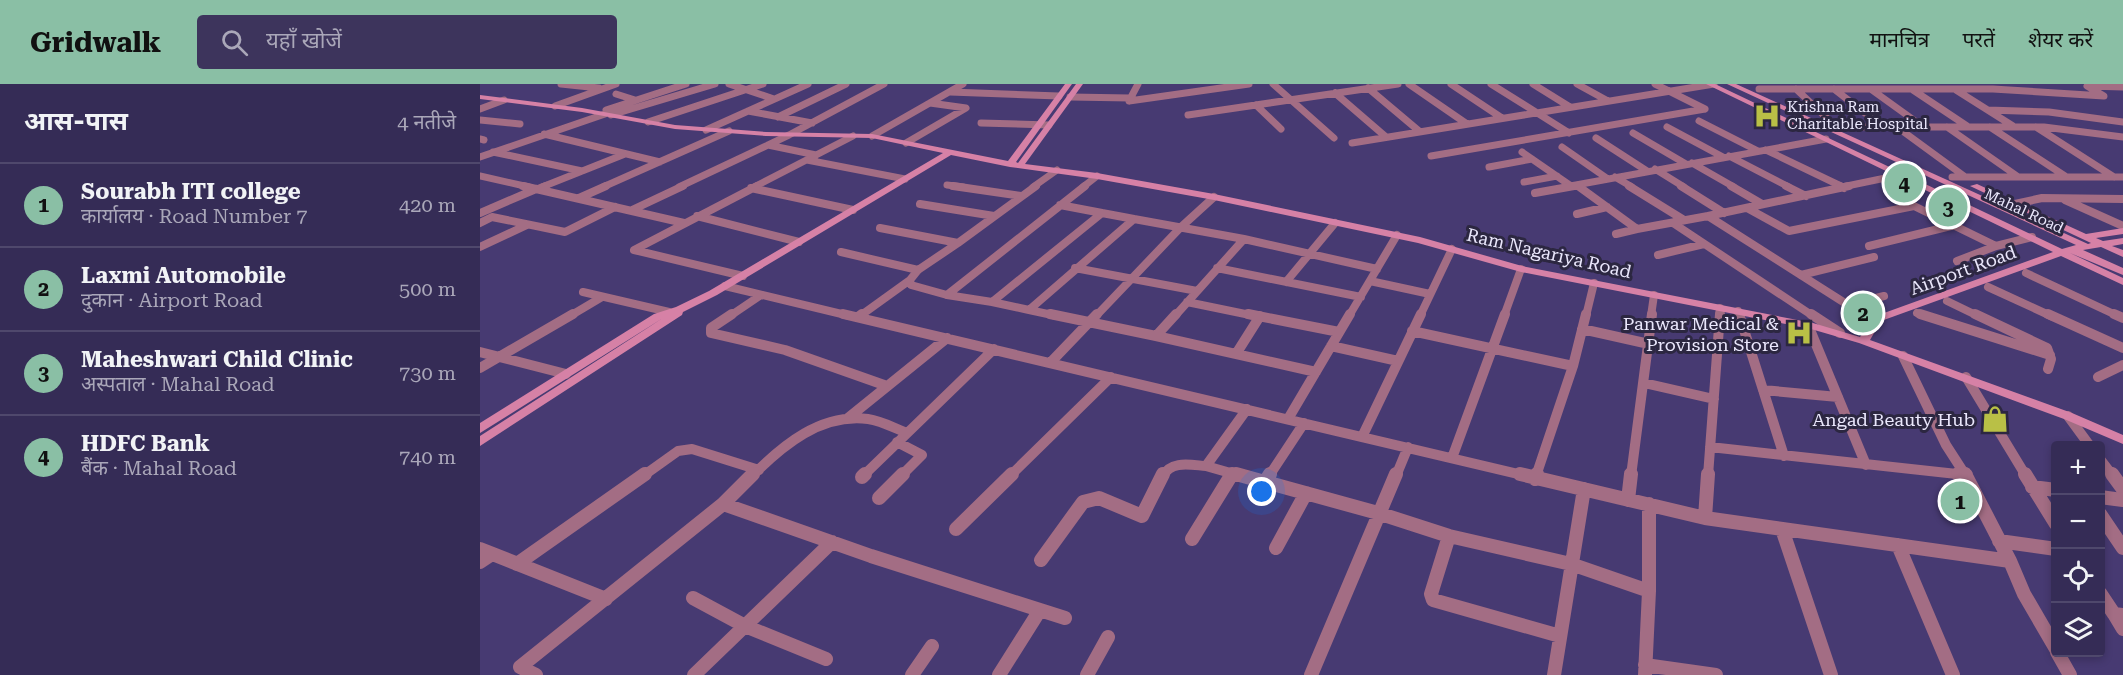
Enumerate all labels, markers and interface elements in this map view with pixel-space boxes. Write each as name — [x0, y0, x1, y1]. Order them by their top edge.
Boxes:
search box — [197, 15, 617, 69]
text: Gridwalk — [30, 26, 161, 59]
icon: search — [218, 26, 251, 59]
text: यहाँ खोजें — [266, 28, 342, 53]
text: मानचित्र — [1869, 28, 1929, 52]
text: परतें — [1962, 28, 1995, 52]
text: शेयर करें — [2028, 28, 2093, 52]
place label: Krishna Ram Charitable Hospital — [1787, 98, 1928, 133]
hospital icon: Krishna Ram Charitable Hospital — [1752, 101, 1782, 131]
text: आस-पास — [24, 106, 128, 136]
text: 4 नतीजे — [397, 110, 456, 134]
pin: 4 — [1884, 160, 1924, 206]
text: Sourabh ITI college — [81, 179, 301, 204]
pin: 3 — [1928, 184, 1968, 230]
street label: Mahal Road — [1982, 185, 2067, 237]
text: 1 — [38, 193, 49, 217]
text: 420 m — [399, 193, 456, 217]
text: कार्यालय · Road Number 7 — [81, 204, 307, 228]
street label: Ram Nagariya Road — [1464, 224, 1634, 282]
street label: Airport Road — [1907, 241, 2020, 299]
text: Laxmi Automobile — [81, 263, 286, 288]
text: 2 — [38, 277, 49, 301]
text: 500 m — [399, 277, 456, 301]
text: दुकान · Airport Road — [81, 288, 263, 312]
pin: 2 — [1844, 290, 1882, 336]
place label: Panwar Medical & Provision Store — [1623, 313, 1779, 355]
hospital icon: Panwar Medical & Provision Store — [1784, 318, 1814, 348]
text: Maheshwari Child Clinic — [81, 347, 353, 372]
text: 3 — [38, 361, 49, 385]
text: 730 m — [399, 361, 456, 385]
text: अस्पताल · Mahal Road — [81, 372, 275, 396]
shop icon: Angad Beauty Hub — [1980, 404, 2010, 434]
place label: Angad Beauty Hub — [1813, 409, 1975, 430]
text: HDFC Bank — [81, 431, 210, 456]
map controls — [2051, 441, 2105, 657]
button: + — [2051, 441, 2105, 495]
text: 4 — [38, 445, 49, 469]
text: 740 m — [399, 445, 456, 469]
text: बैंक · Mahal Road — [81, 456, 237, 480]
your location — [1247, 477, 1276, 506]
pin: 1 — [1940, 478, 1980, 524]
button: − — [2051, 495, 2105, 549]
button: locate — [2051, 549, 2105, 603]
button: layers — [2051, 603, 2105, 657]

